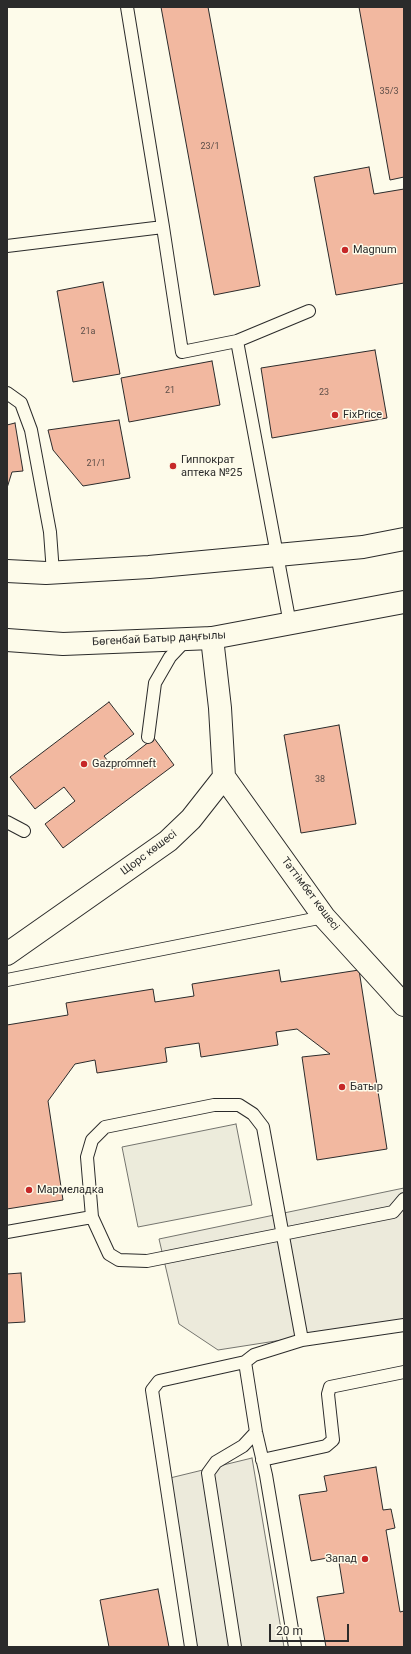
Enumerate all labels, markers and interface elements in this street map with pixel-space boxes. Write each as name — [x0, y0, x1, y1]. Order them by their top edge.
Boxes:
house number: 35/3 — [380, 87, 398, 97]
house number: 23/1 — [201, 142, 219, 152]
place label: Magnum — [353, 243, 397, 257]
marker: Magnum — [340, 245, 350, 255]
house number: 21а — [80, 327, 96, 337]
house number: 21 — [165, 386, 175, 396]
house number: 23 — [319, 388, 329, 398]
place label: FixPrice — [343, 408, 382, 422]
marker: FixPrice — [330, 410, 340, 420]
place label: Гиппократ аптека №25 — [181, 453, 242, 479]
house number: 21/1 — [87, 459, 105, 469]
marker: Гиппократ аптека №25 — [168, 461, 178, 471]
street label: Бөгенбай Батыр даңғылы — [92, 629, 226, 649]
place label: Gazpromneft — [92, 757, 156, 771]
marker: Gazpromneft — [79, 759, 89, 769]
house number: 38 — [315, 775, 325, 785]
street label: Щорс көшесі — [118, 828, 180, 878]
street label: Тәттімбет көшесі — [278, 855, 342, 933]
place label: Батыр — [350, 1080, 383, 1094]
marker: Батыр — [337, 1082, 347, 1092]
place label: Мармеладка — [37, 1183, 104, 1197]
marker: Мармеладка — [24, 1185, 34, 1195]
place label: Запад — [326, 1552, 357, 1566]
marker: Запад — [360, 1554, 370, 1564]
scale bar — [271, 1616, 351, 1642]
text: 20 m — [276, 1624, 303, 1638]

